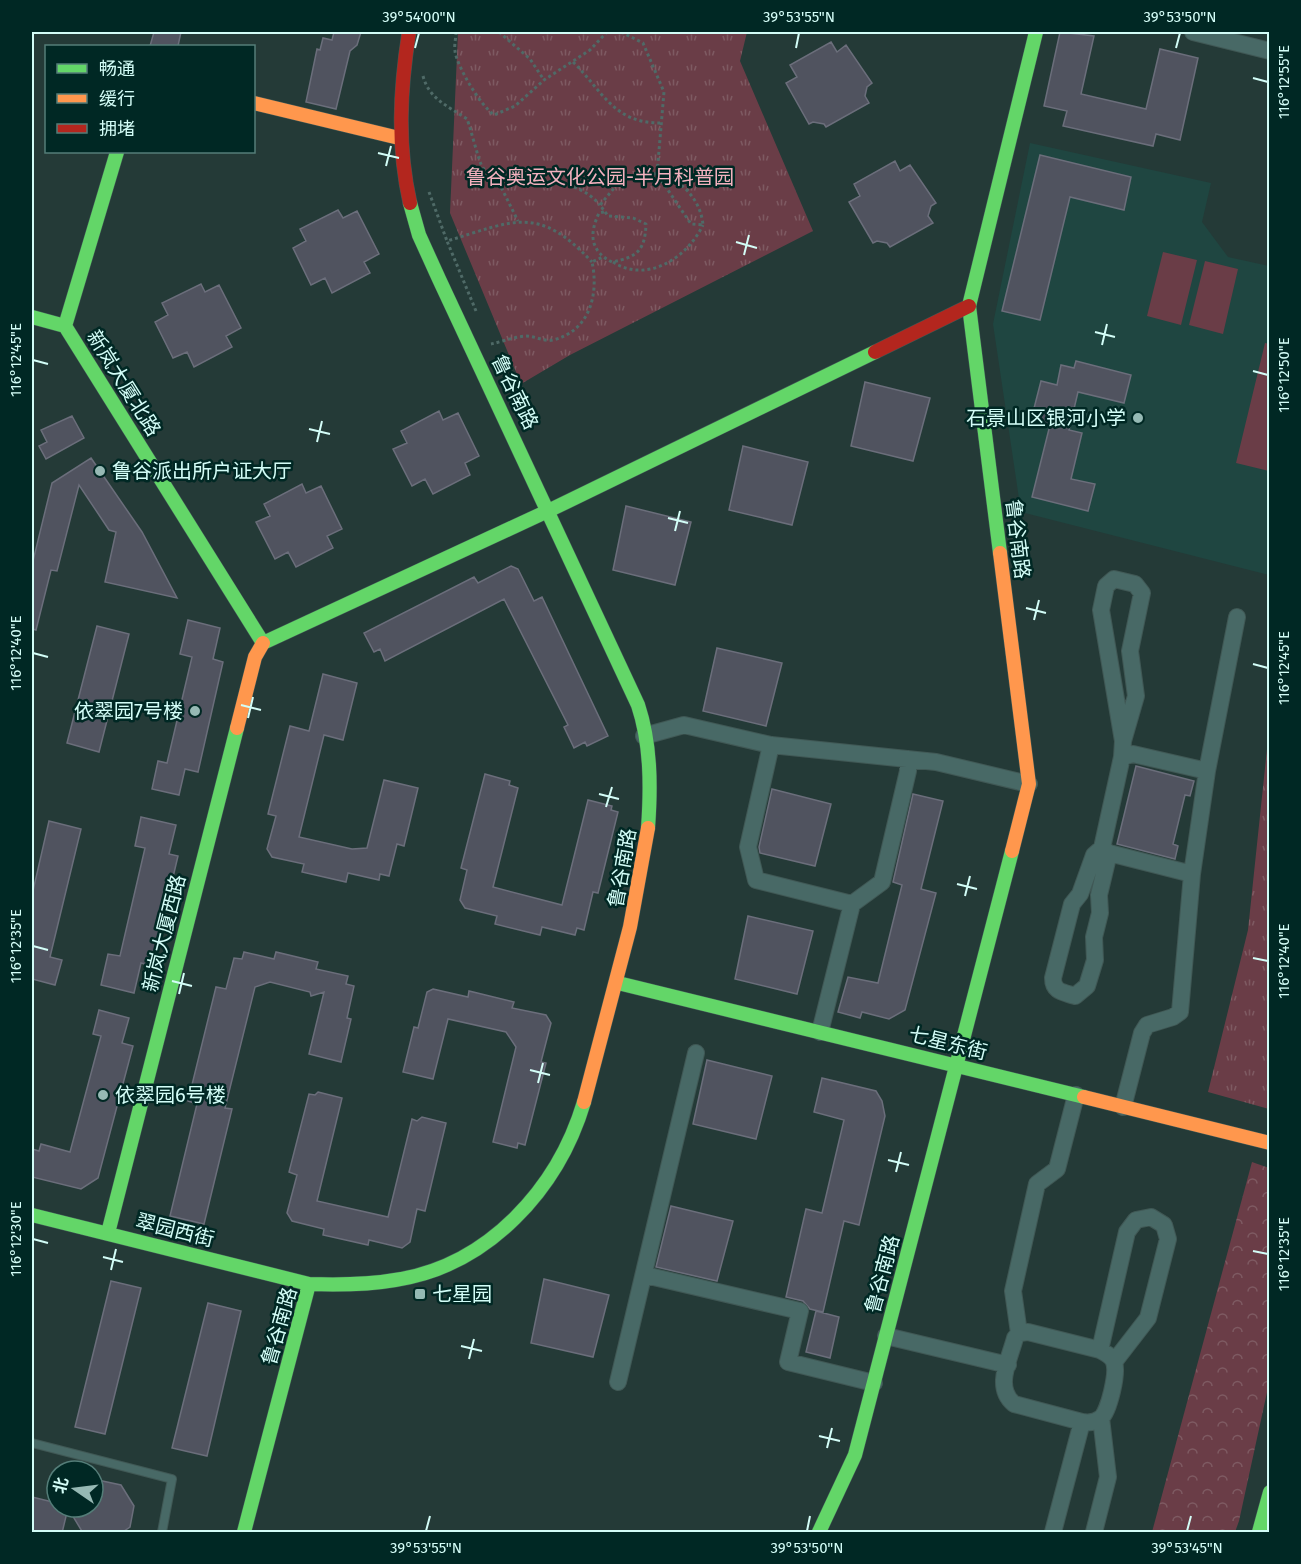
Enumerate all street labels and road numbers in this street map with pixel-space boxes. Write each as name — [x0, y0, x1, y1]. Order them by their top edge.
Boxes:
street label: 新岚大厦北路 — [82, 326, 166, 440]
street label: 鲁谷南路 — [487, 351, 543, 433]
street label: 鲁谷南路 — [1001, 498, 1035, 580]
street label: 鲁谷南路 — [603, 827, 641, 909]
street label: 新岚大厦西路 — [138, 872, 190, 994]
street label: 七星东街 — [906, 1022, 990, 1064]
street label: 翠园西街 — [133, 1209, 217, 1251]
street label: 鲁谷南路 — [860, 1232, 904, 1316]
street label: 鲁谷南路 — [256, 1284, 302, 1368]

